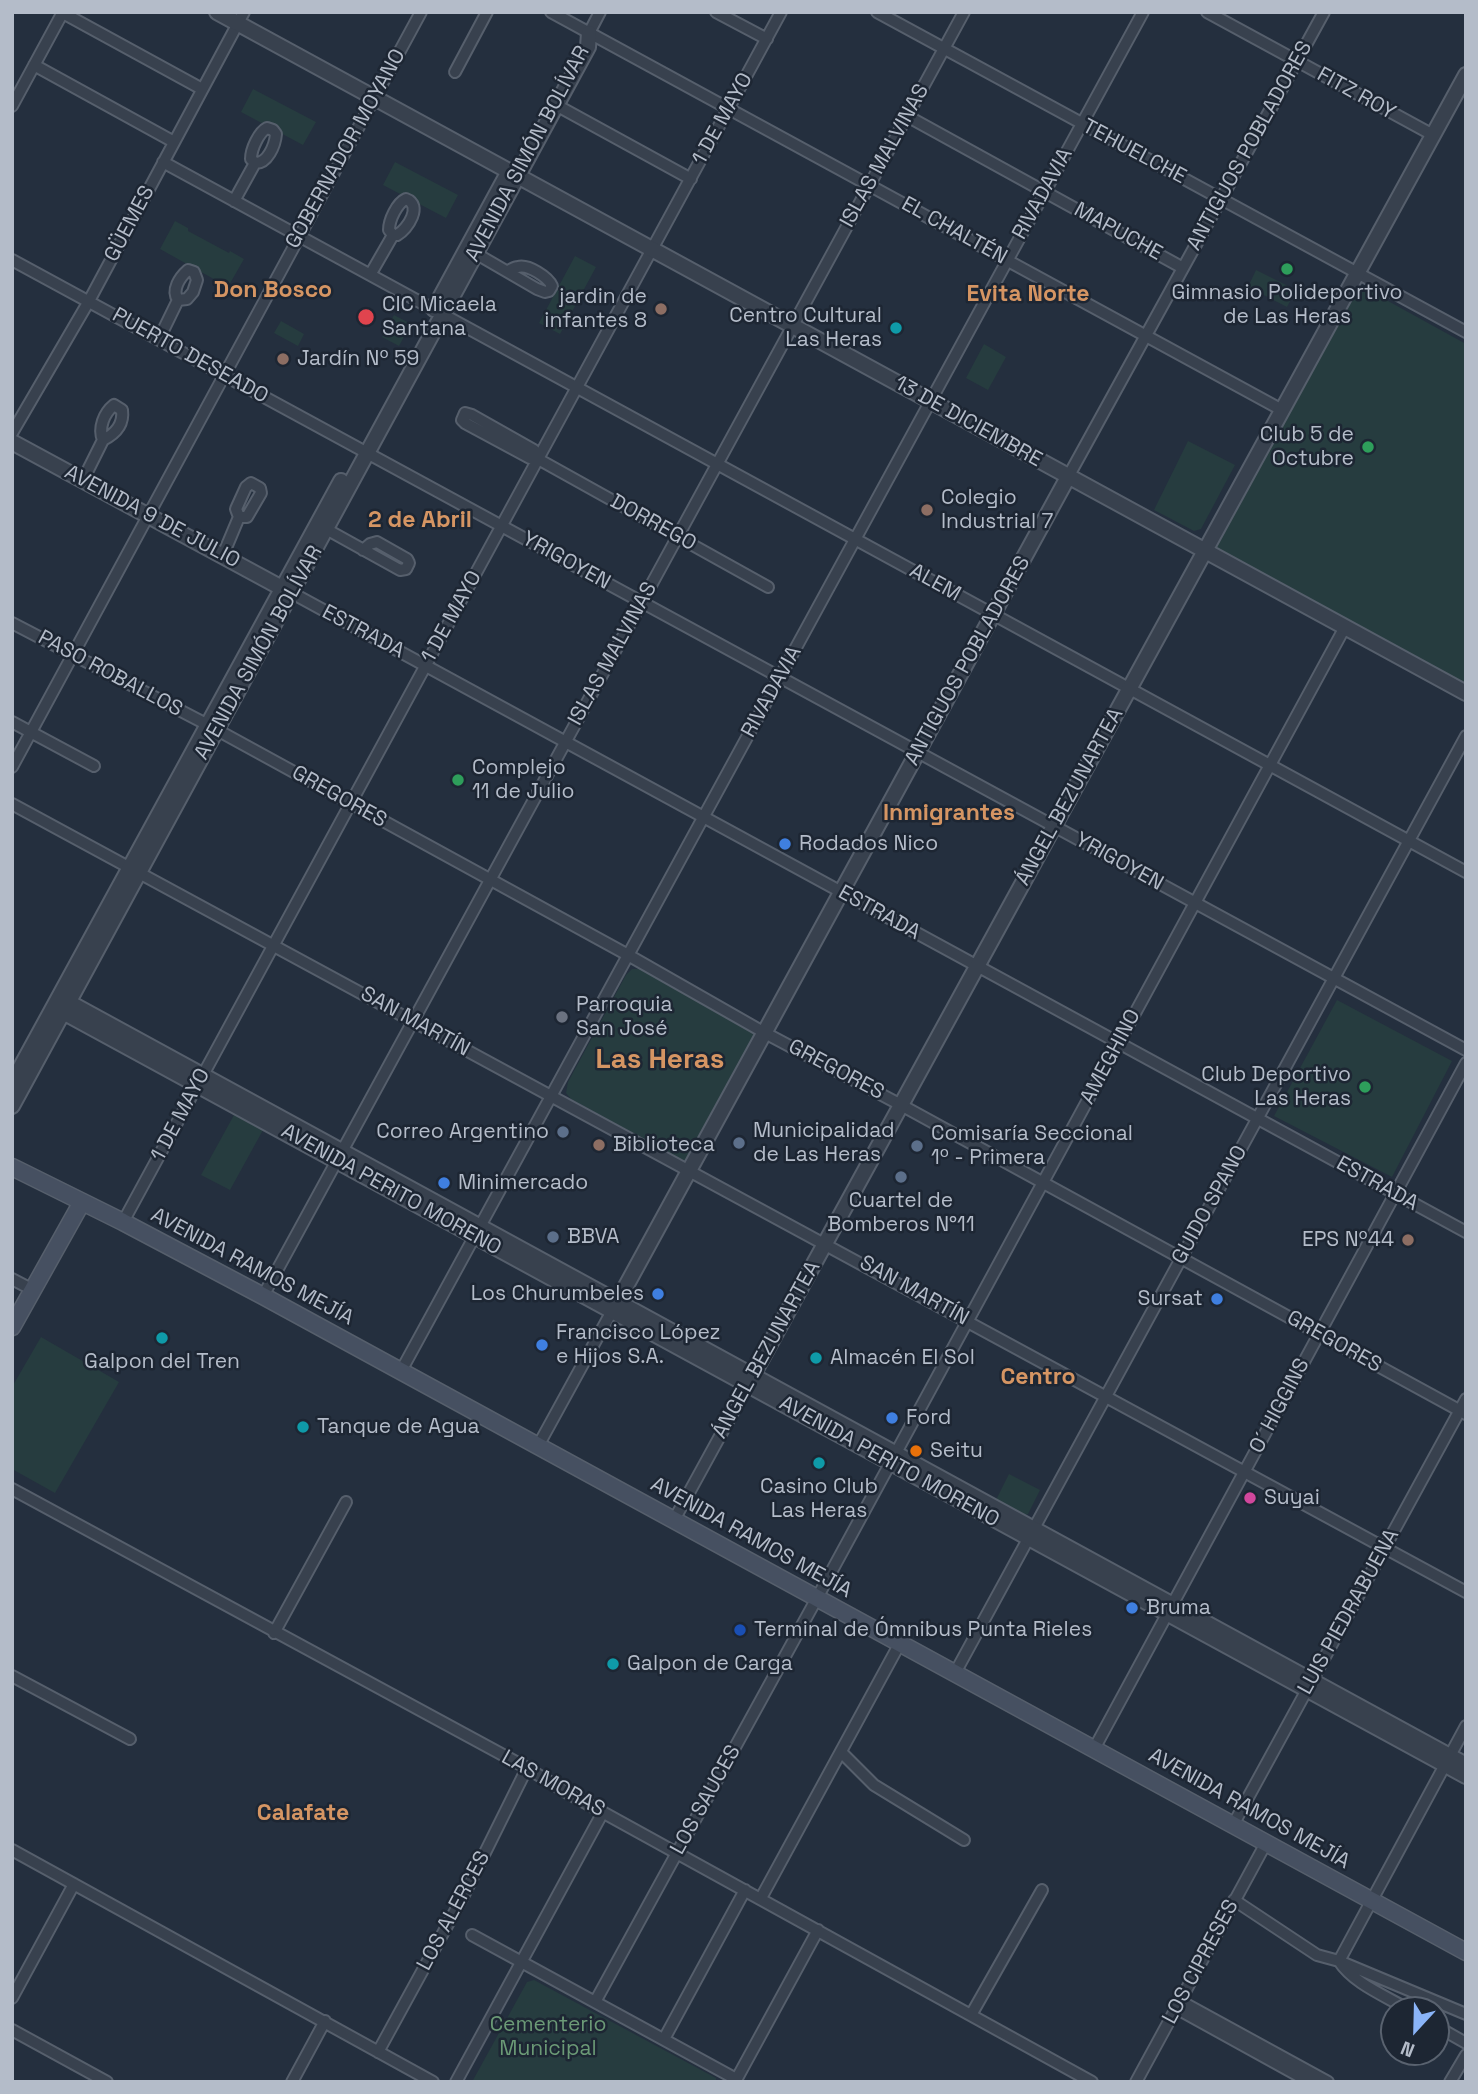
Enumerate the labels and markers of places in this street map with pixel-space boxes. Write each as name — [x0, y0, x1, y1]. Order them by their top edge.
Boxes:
marker: Gimnasio Polideportivo de Las Heras — [1279, 261, 1295, 277]
place label: Gimnasio Polideportivo de Las Heras — [1171, 280, 1403, 330]
place label: jardin de infantes 8 — [544, 284, 647, 334]
place label: CIC Micaela Santana — [382, 292, 497, 342]
marker: jardin de infantes 8 — [653, 301, 669, 317]
place label: Centro Cultural Las Heras — [729, 303, 882, 353]
marker: CIC Micaela Santana — [356, 307, 376, 327]
marker: Centro Cultural Las Heras — [888, 320, 904, 336]
place label: Jardín Nº 59 — [297, 346, 419, 372]
marker: Jardín Nº 59 — [275, 351, 291, 367]
place label: Club 5 de Octubre — [1260, 422, 1354, 472]
marker: Club 5 de Octubre — [1360, 439, 1376, 455]
place label: Colegio Industrial 7 — [941, 485, 1053, 535]
marker: Colegio Industrial 7 — [919, 502, 935, 518]
place label: Complejo 11 de Julio — [472, 755, 574, 805]
marker: Complejo 11 de Julio — [450, 772, 466, 788]
place label: Rodados Nico — [799, 831, 938, 857]
marker: Rodados Nico — [777, 836, 793, 852]
place label: Parroquia San José — [576, 992, 672, 1042]
marker: Parroquia San José — [554, 1009, 570, 1025]
place label: Club Deportivo Las Heras — [1201, 1062, 1351, 1112]
marker: Club Deportivo Las Heras — [1357, 1079, 1373, 1095]
place label: Municipalidad de Las Heras — [753, 1118, 894, 1168]
place label: Correo Argentino — [376, 1119, 549, 1145]
place label: Comisaría Seccional 1º - Primera — [931, 1121, 1133, 1171]
marker: Correo Argentino — [555, 1124, 571, 1140]
place label: Biblioteca — [613, 1132, 715, 1158]
marker: Municipalidad de Las Heras — [731, 1135, 747, 1151]
marker: Biblioteca — [591, 1137, 607, 1153]
marker: Comisaría Seccional 1º - Primera — [909, 1138, 925, 1154]
marker: Cuartel de Bomberos N°11 — [893, 1169, 909, 1185]
place label: Minimercado — [458, 1170, 588, 1196]
marker: Minimercado — [436, 1175, 452, 1191]
place label: Cuartel de Bomberos N°11 — [827, 1188, 975, 1238]
place label: BBVA — [567, 1224, 620, 1250]
place label: EPS Nº44 — [1302, 1227, 1394, 1253]
marker: BBVA — [545, 1229, 561, 1245]
marker: EPS Nº44 — [1400, 1232, 1416, 1248]
place label: Los Churumbeles — [471, 1281, 644, 1307]
marker: Los Churumbeles — [650, 1286, 666, 1302]
place label: Sursat — [1138, 1286, 1203, 1312]
marker: Sursat — [1209, 1291, 1225, 1307]
place label: Francisco López e Hijos S.A. — [556, 1320, 720, 1370]
marker: Galpon del Tren — [154, 1330, 170, 1346]
marker: Francisco López e Hijos S.A. — [534, 1337, 550, 1353]
place label: Almacén El Sol — [830, 1345, 975, 1371]
place label: Galpon del Tren — [84, 1349, 240, 1375]
marker: Almacén El Sol — [808, 1350, 824, 1366]
place label: Ford — [906, 1405, 951, 1431]
marker: Ford — [884, 1410, 900, 1426]
place label: Tanque de Agua — [317, 1414, 480, 1440]
marker: Tanque de Agua — [295, 1419, 311, 1435]
place label: Seitu — [930, 1438, 983, 1464]
marker: Seitu — [908, 1443, 924, 1459]
marker: Casino Club Las Heras — [811, 1455, 827, 1471]
place label: Casino Club Las Heras — [760, 1474, 878, 1524]
place label: Suyai — [1264, 1485, 1320, 1511]
marker: Suyai — [1242, 1490, 1258, 1506]
place label: Bruma — [1146, 1595, 1211, 1621]
marker: Bruma — [1124, 1600, 1140, 1616]
place label: Terminal de Ómnibus Punta Rieles — [754, 1617, 1092, 1643]
marker: Terminal de Ómnibus Punta Rieles — [732, 1622, 748, 1638]
place label: Galpon de Carga — [627, 1651, 793, 1677]
marker: Galpon de Carga — [605, 1656, 621, 1672]

